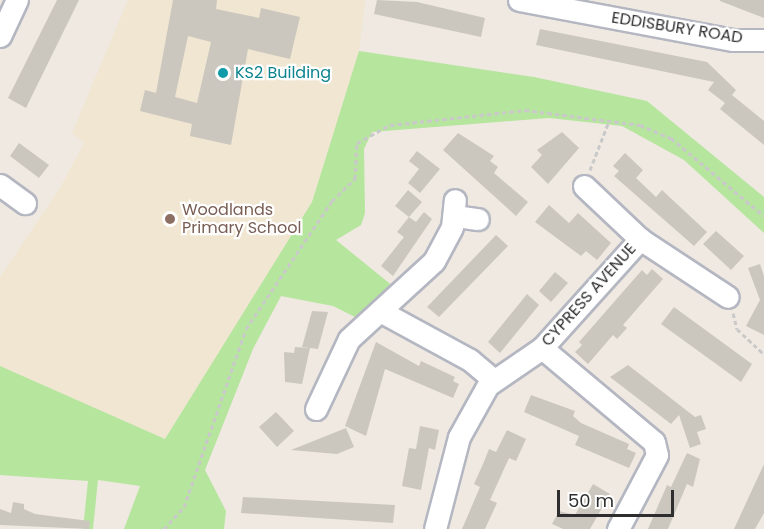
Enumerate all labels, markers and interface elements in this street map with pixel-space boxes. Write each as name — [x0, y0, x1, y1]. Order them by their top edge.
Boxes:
street label: EDDISBURY ROAD — [610, 8, 744, 48]
place label: KS2 Building — [235, 63, 331, 83]
marker: KS2 Building — [216, 66, 230, 80]
place label: Woodlands Primary School — [182, 200, 301, 238]
marker: Woodlands Primary School — [163, 212, 177, 226]
street label: CYPRESS AVENUE — [538, 240, 640, 350]
scale bar — [560, 478, 677, 516]
text: 50 m — [568, 488, 614, 513]

